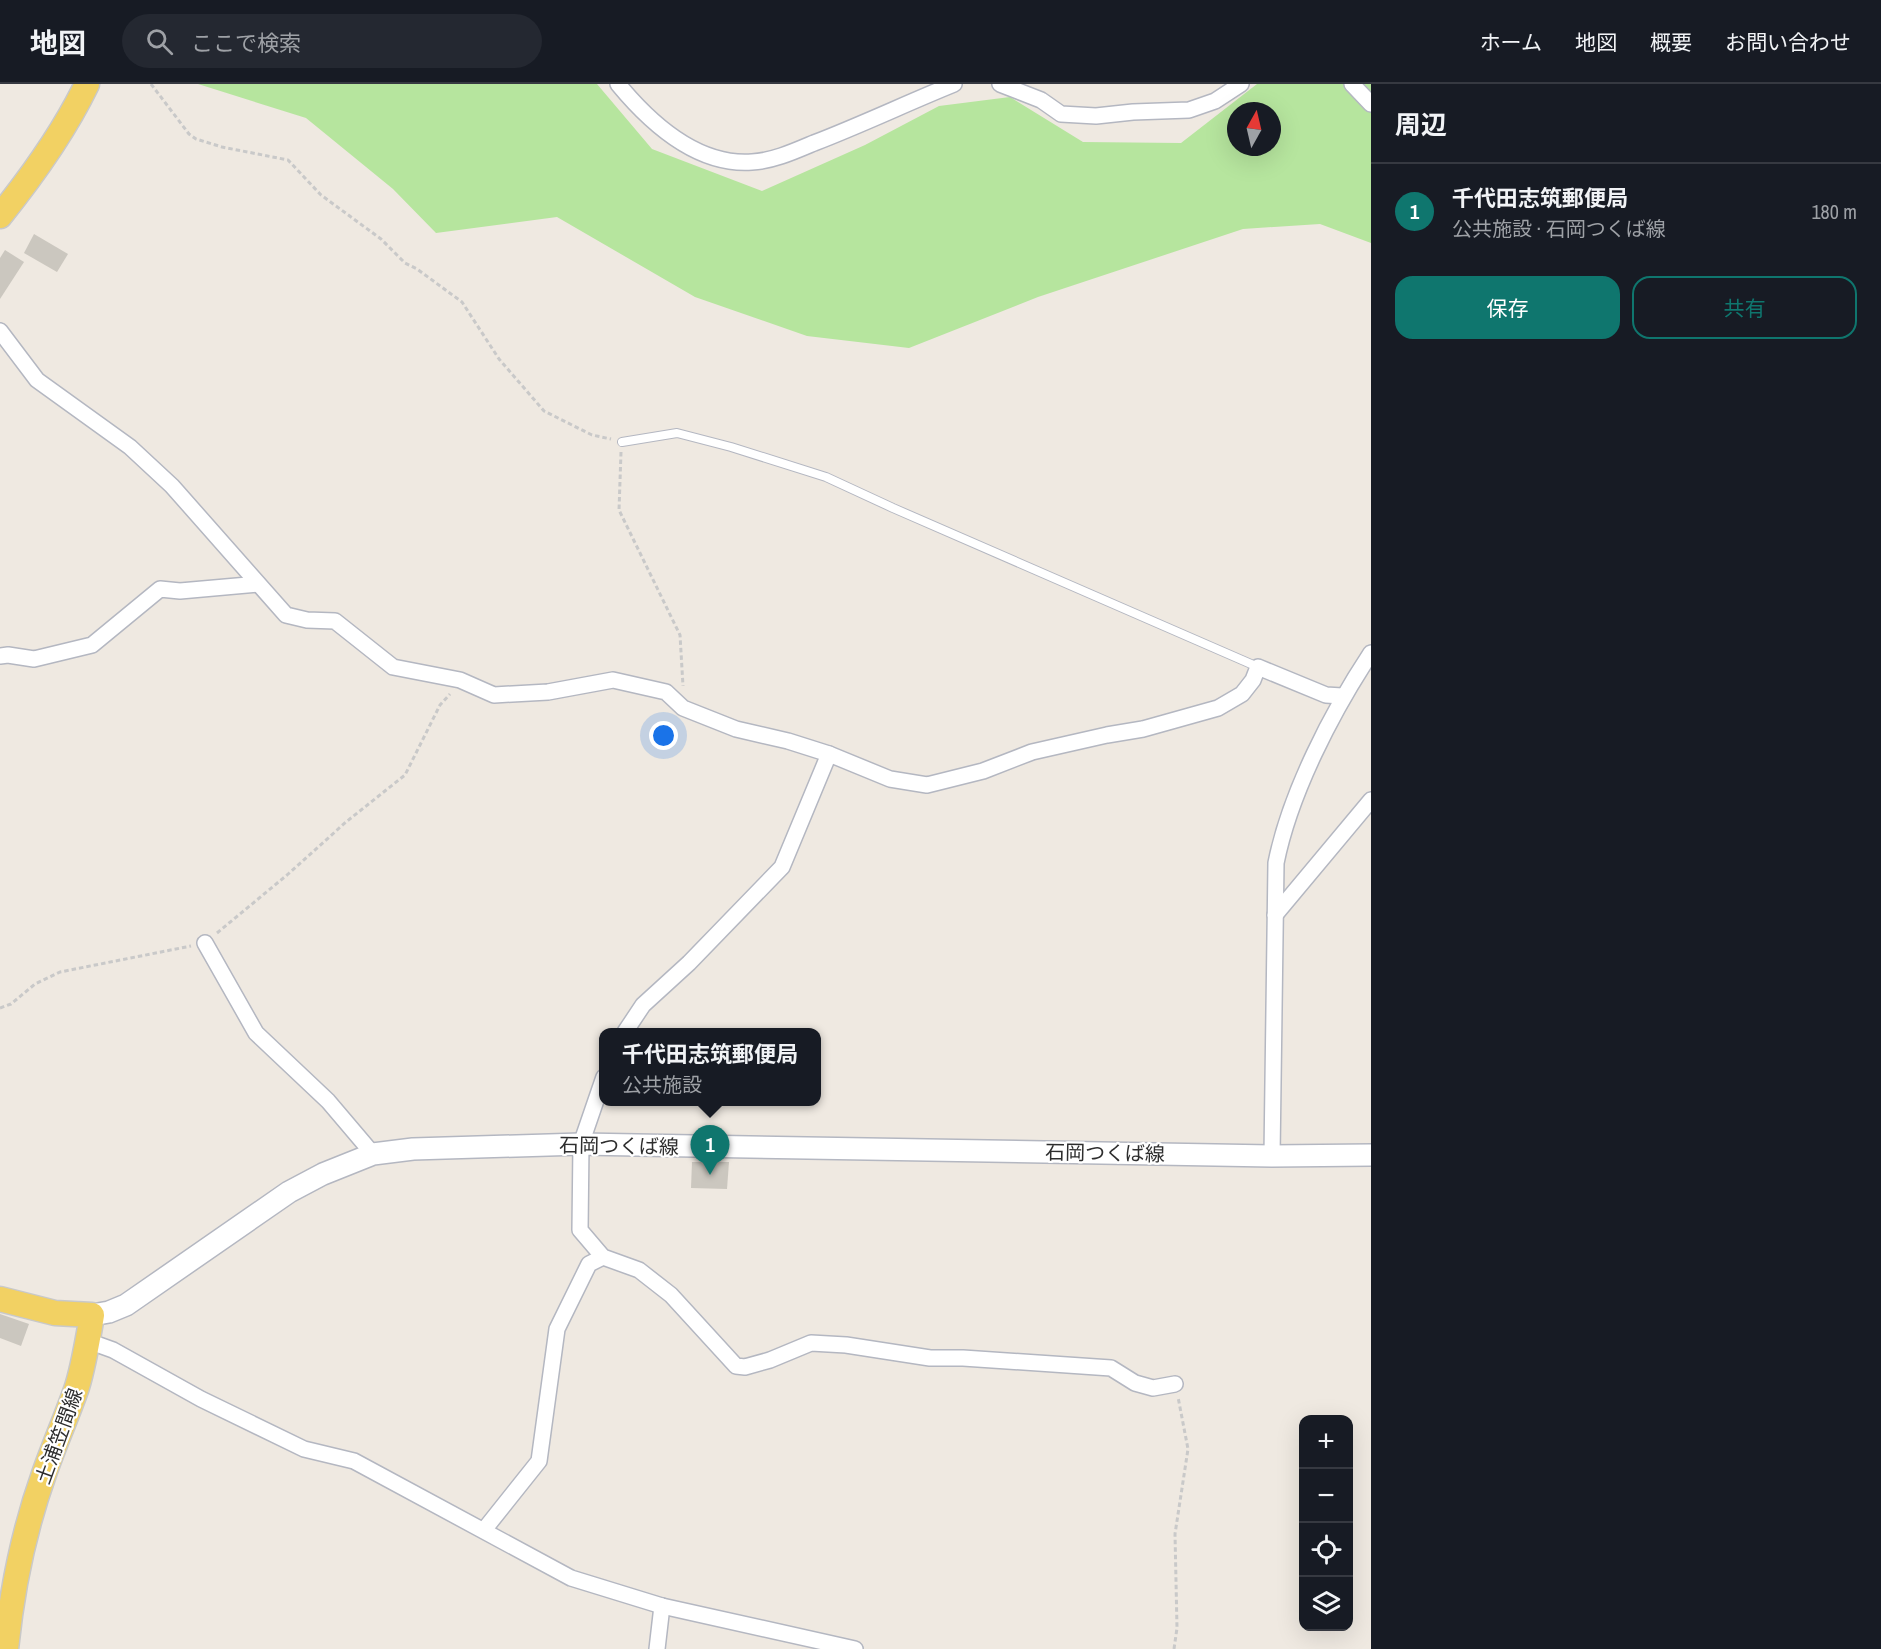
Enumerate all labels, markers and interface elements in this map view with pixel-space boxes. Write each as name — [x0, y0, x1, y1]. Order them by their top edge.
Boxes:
search box — [122, 14, 542, 68]
text: 地図 — [30, 24, 86, 62]
icon: search — [143, 25, 176, 58]
text: ここで検索 — [191, 28, 301, 58]
text: ホーム — [1480, 28, 1542, 57]
text: 地図 — [1575, 28, 1617, 57]
text: 概要 — [1650, 28, 1692, 57]
text: お問い合わせ — [1725, 28, 1851, 57]
north arrow — [1227, 102, 1281, 156]
text: 周辺 — [1395, 107, 1447, 142]
text: 千代田志筑郵便局 — [1452, 183, 1628, 213]
text: 1 — [1410, 198, 1419, 225]
text: 180 m — [1811, 198, 1857, 225]
text: 公共施設 · 石岡つくば線 — [1452, 215, 1666, 242]
button: 保存 — [1395, 276, 1620, 339]
button: 共有 — [1632, 276, 1857, 339]
your location — [649, 721, 678, 750]
popup — [599, 1028, 821, 1106]
text: 千代田志筑郵便局 — [622, 1039, 798, 1069]
text: 公共施設 — [622, 1071, 702, 1098]
pin: 1 — [690, 1126, 730, 1175]
street label: 石岡つくば線 — [559, 1131, 679, 1160]
street label: 石岡つくば線 — [1045, 1138, 1165, 1167]
street label: 土浦笠間線 — [29, 1384, 88, 1487]
map controls — [1299, 1415, 1353, 1631]
button: + — [1299, 1415, 1353, 1469]
button: − — [1299, 1469, 1353, 1523]
button: locate — [1299, 1523, 1353, 1577]
button: layers — [1299, 1577, 1353, 1631]

